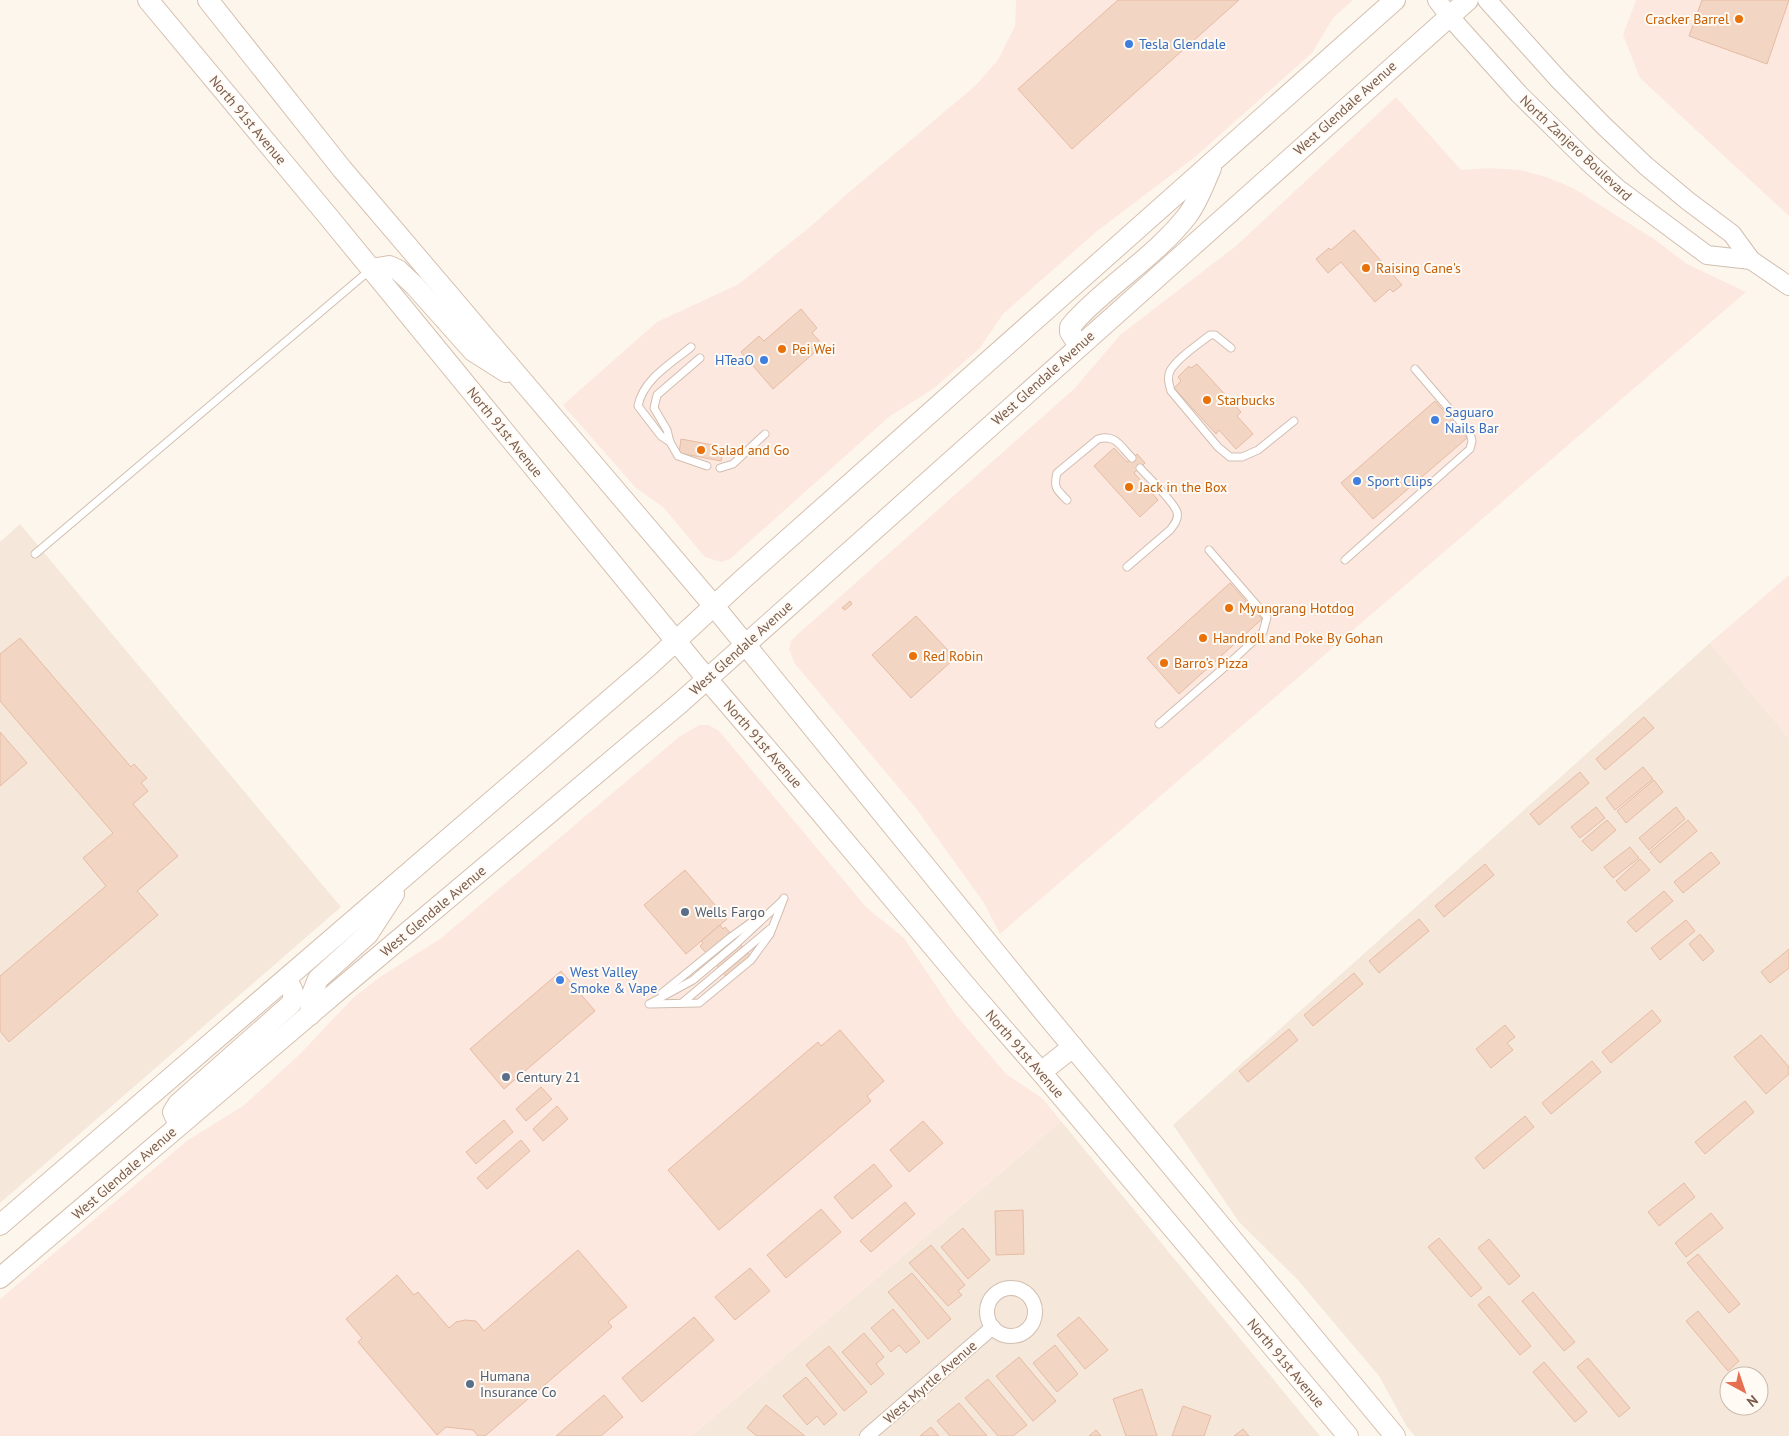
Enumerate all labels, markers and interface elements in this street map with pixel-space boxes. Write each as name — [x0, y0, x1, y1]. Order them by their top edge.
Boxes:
place label: Cracker Barrel — [1645, 10, 1729, 28]
marker: Cracker Barrel — [1733, 13, 1745, 25]
place label: Tesla Glendale — [1139, 35, 1226, 53]
marker: Tesla Glendale — [1123, 38, 1135, 50]
street label: West Glendale Avenue — [1290, 57, 1400, 159]
street label: North 91st Avenue — [205, 72, 291, 168]
street label: North Zanjero Boulevard — [1516, 91, 1636, 205]
place label: Raising Cane's — [1376, 259, 1461, 277]
marker: Raising Cane's — [1360, 262, 1372, 274]
street label: West Glendale Avenue — [988, 327, 1098, 429]
place label: Pei Wei — [792, 340, 836, 358]
marker: Pei Wei — [776, 343, 788, 355]
place label: HTeaO — [715, 351, 754, 369]
marker: HTeaO — [758, 354, 770, 366]
street label: North 91st Avenue — [463, 383, 547, 481]
place label: Starbucks — [1217, 391, 1275, 409]
marker: Starbucks — [1201, 394, 1213, 406]
place label: Saguaro Nails Bar — [1445, 403, 1499, 437]
marker: Saguaro Nails Bar — [1429, 414, 1441, 426]
place label: Salad and Go — [711, 441, 790, 459]
marker: Salad and Go — [695, 444, 707, 456]
place label: Sport Clips — [1367, 472, 1433, 490]
marker: Sport Clips — [1351, 475, 1363, 487]
place label: Jack in the Box — [1138, 478, 1227, 496]
marker: Jack in the Box — [1123, 481, 1135, 493]
street label: West Glendale Avenue — [686, 597, 796, 699]
place label: Myungrang Hotdog — [1239, 599, 1354, 617]
marker: Myungrang Hotdog — [1223, 602, 1235, 614]
place label: Handroll and Poke By Gohan — [1213, 629, 1383, 647]
marker: Handroll and Poke By Gohan — [1197, 632, 1209, 644]
place label: Red Robin — [923, 647, 983, 665]
marker: Red Robin — [907, 650, 919, 662]
place label: Barro's Pizza — [1174, 654, 1248, 672]
marker: Barro's Pizza — [1158, 657, 1170, 669]
street label: North 91st Avenue — [720, 696, 806, 792]
street label: West Glendale Avenue — [376, 861, 490, 961]
place label: Wells Fargo — [695, 903, 765, 921]
marker: Wells Fargo — [679, 906, 691, 918]
place label: West Valley Smoke & Vape — [570, 963, 657, 997]
marker: West Valley Smoke & Vape — [554, 974, 566, 986]
street label: North 91st Avenue — [982, 1006, 1068, 1102]
place label: Century 21 — [516, 1068, 580, 1086]
marker: Century 21 — [500, 1071, 512, 1083]
street label: West Glendale Avenue — [68, 1123, 180, 1223]
street label: North 91st Avenue — [1243, 1315, 1329, 1411]
street label: West Myrtle Avenue — [879, 1336, 981, 1428]
north arrow — [1719, 1366, 1769, 1416]
place label: Humana Insurance Co — [480, 1367, 556, 1401]
marker: Humana Insurance Co — [464, 1378, 476, 1390]
text: N — [1743, 1391, 1762, 1411]

